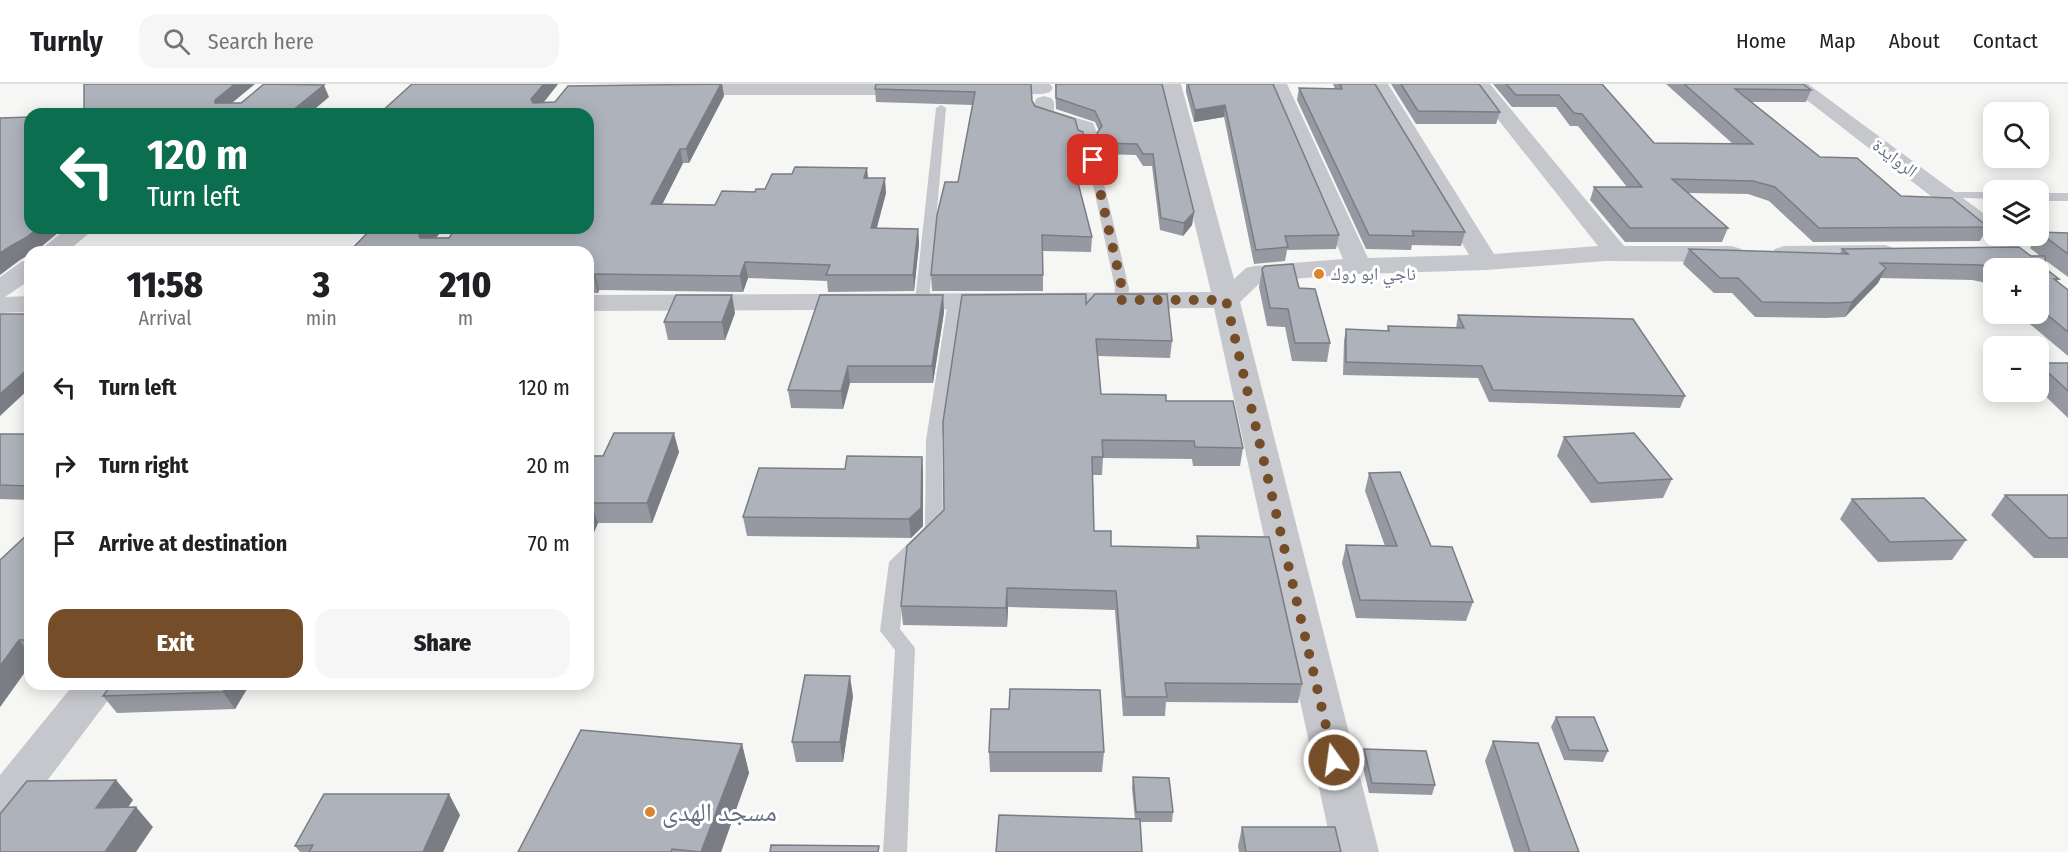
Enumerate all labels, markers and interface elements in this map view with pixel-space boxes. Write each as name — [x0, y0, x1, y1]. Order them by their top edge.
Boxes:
search box — [139, 14, 559, 68]
text: Turnly — [30, 25, 103, 58]
icon: search — [160, 25, 193, 58]
text: Search here — [208, 28, 314, 55]
text: Home — [1736, 28, 1786, 54]
text: Map — [1819, 28, 1856, 54]
text: About — [1889, 28, 1940, 54]
text: Contact — [1973, 28, 2038, 54]
map controls — [1983, 102, 2049, 402]
button: search — [1983, 102, 2049, 168]
text: 120 m — [147, 130, 248, 180]
icon: left — [48, 132, 126, 210]
pin — [1067, 134, 1118, 185]
street label: الروايدة — [1868, 134, 1922, 182]
icon: arrive — [1076, 143, 1109, 176]
button: layers — [1983, 180, 2049, 246]
text: Turn left — [147, 181, 240, 213]
button: + — [1983, 258, 2049, 324]
text: 11:58 — [127, 263, 203, 307]
text: 3 — [313, 263, 330, 307]
text: 210 — [439, 263, 491, 307]
place label: ناجي ابو روك — [1331, 263, 1416, 289]
marker: ناجي ابو روك — [1312, 267, 1326, 281]
text: Arrival — [138, 306, 191, 330]
text: min — [306, 306, 337, 330]
text: m — [458, 306, 473, 330]
button: − — [1983, 336, 2049, 402]
icon: left — [48, 371, 81, 404]
text: Turn left — [99, 374, 177, 401]
text: 120 m — [518, 374, 570, 401]
icon: right — [48, 449, 81, 482]
text: Turn right — [99, 452, 188, 479]
text: 20 m — [527, 452, 570, 479]
icon: arrive — [48, 527, 81, 560]
text: Arrive at destination — [99, 530, 287, 557]
text: 70 m — [528, 530, 570, 557]
button: Exit — [48, 609, 303, 678]
button: Share — [315, 609, 570, 678]
position arrow — [1302, 728, 1366, 792]
place label: مسجد الهدى — [662, 797, 777, 828]
marker: مسجد الهدى — [643, 805, 657, 819]

